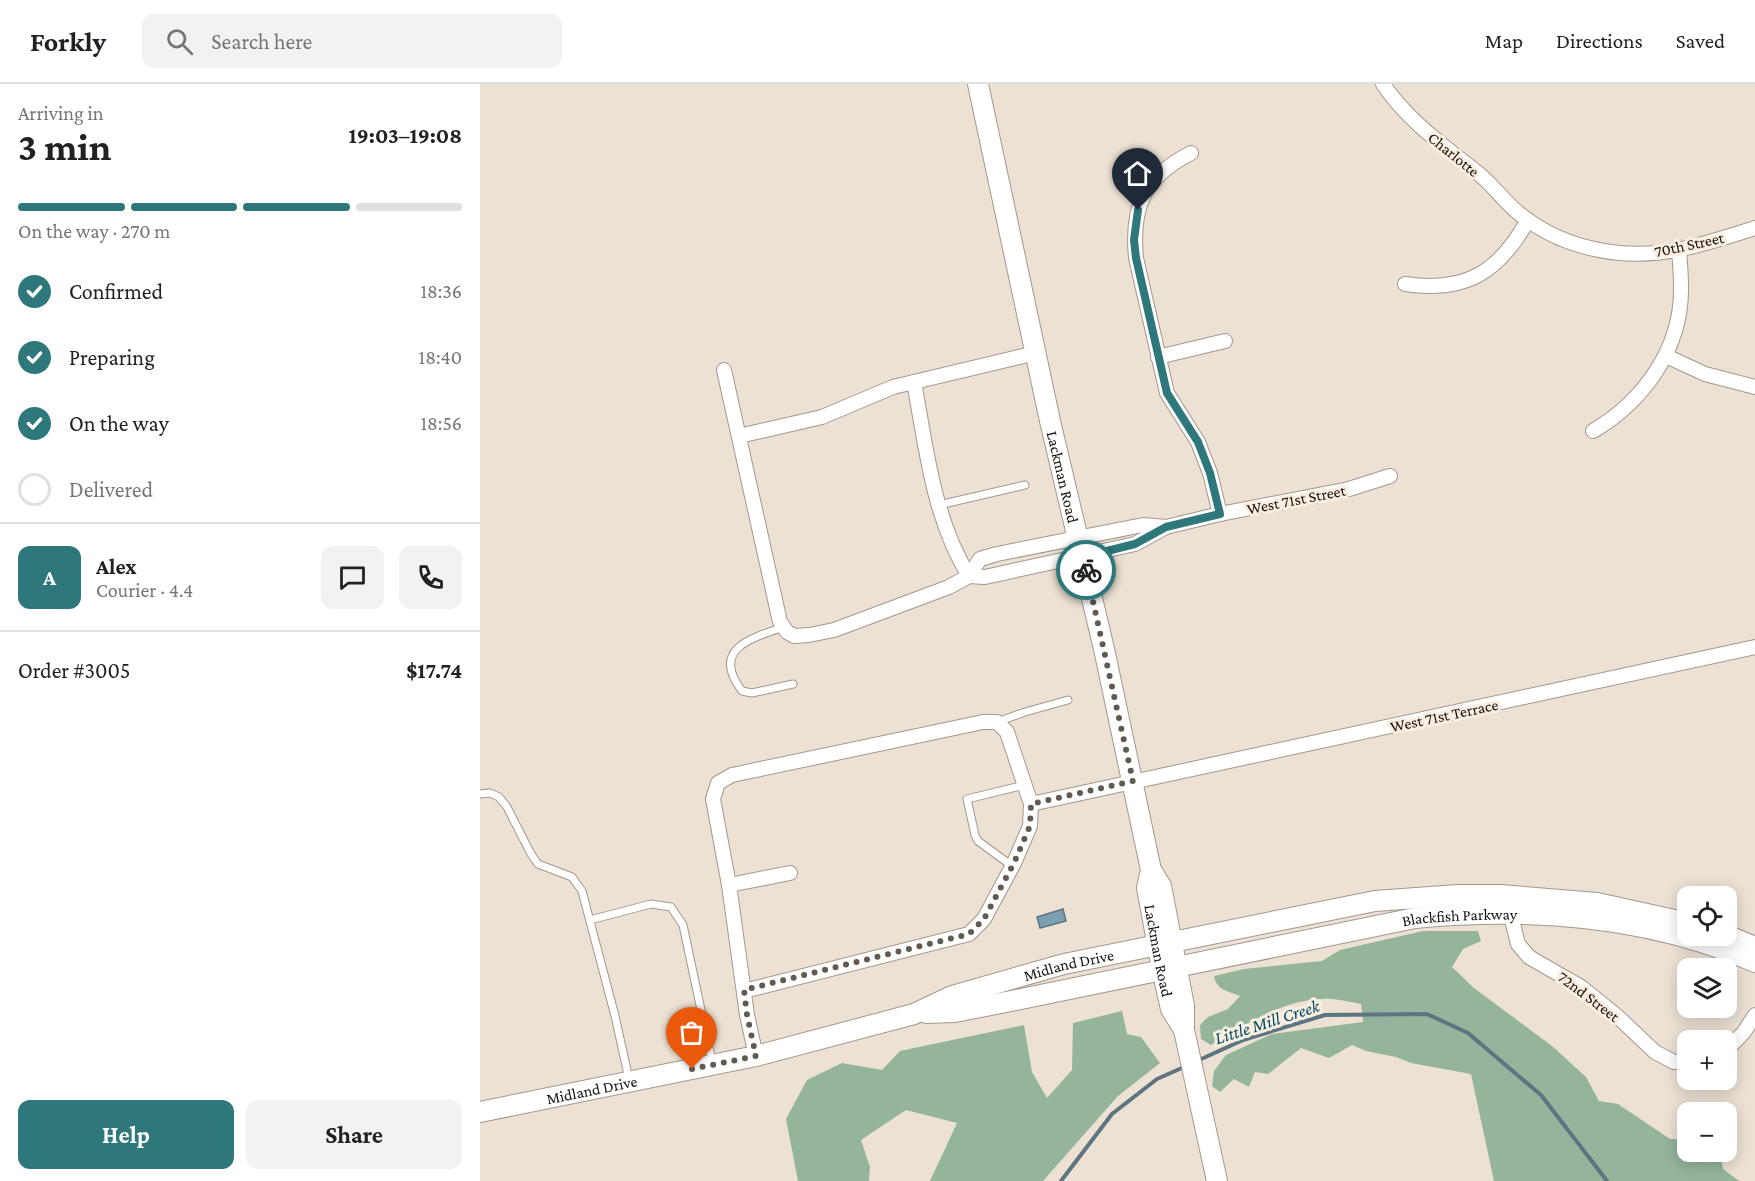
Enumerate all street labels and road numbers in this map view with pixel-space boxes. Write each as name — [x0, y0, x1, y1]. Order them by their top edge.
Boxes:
street label: Charlotte — [1425, 129, 1483, 180]
street label: 70th Street — [1653, 229, 1726, 260]
street label: Lackman Road — [1044, 429, 1082, 525]
street label: West 71st Street — [1245, 481, 1348, 517]
street label: West 71st Terrace — [1389, 696, 1500, 735]
street label: Lackman Road — [1141, 903, 1176, 999]
street label: Blackfish Parkway — [1400, 906, 1518, 929]
street label: Midland Drive — [1022, 946, 1115, 984]
street label: 72nd Street — [1555, 968, 1623, 1025]
street label: Midland Drive — [545, 1072, 639, 1107]

